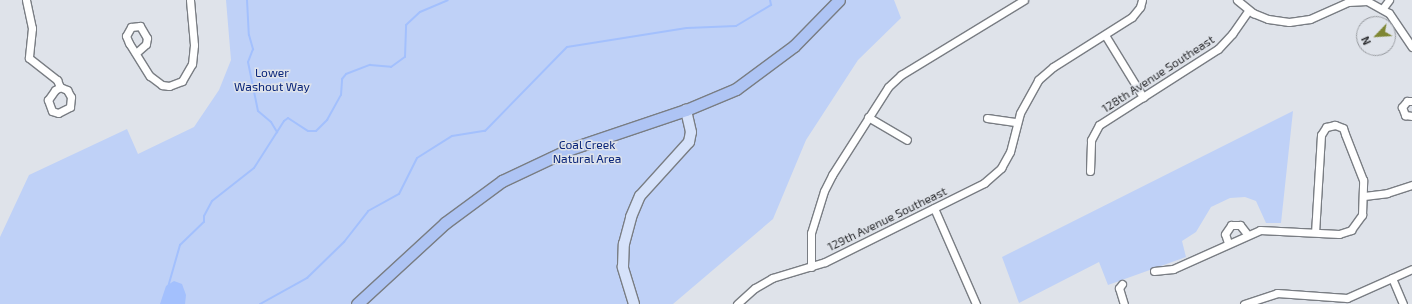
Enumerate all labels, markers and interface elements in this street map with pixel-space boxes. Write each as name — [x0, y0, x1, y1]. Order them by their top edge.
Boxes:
north arrow — [1356, 16, 1396, 56]
street label: 128th Avenue Southeast — [1099, 32, 1217, 116]
text: N — [1358, 35, 1373, 47]
park label: Lower Washout Way — [234, 66, 310, 94]
park label: Coal Creek Natural Area — [552, 138, 622, 166]
street label: 129th Avenue Southeast — [825, 184, 949, 254]

